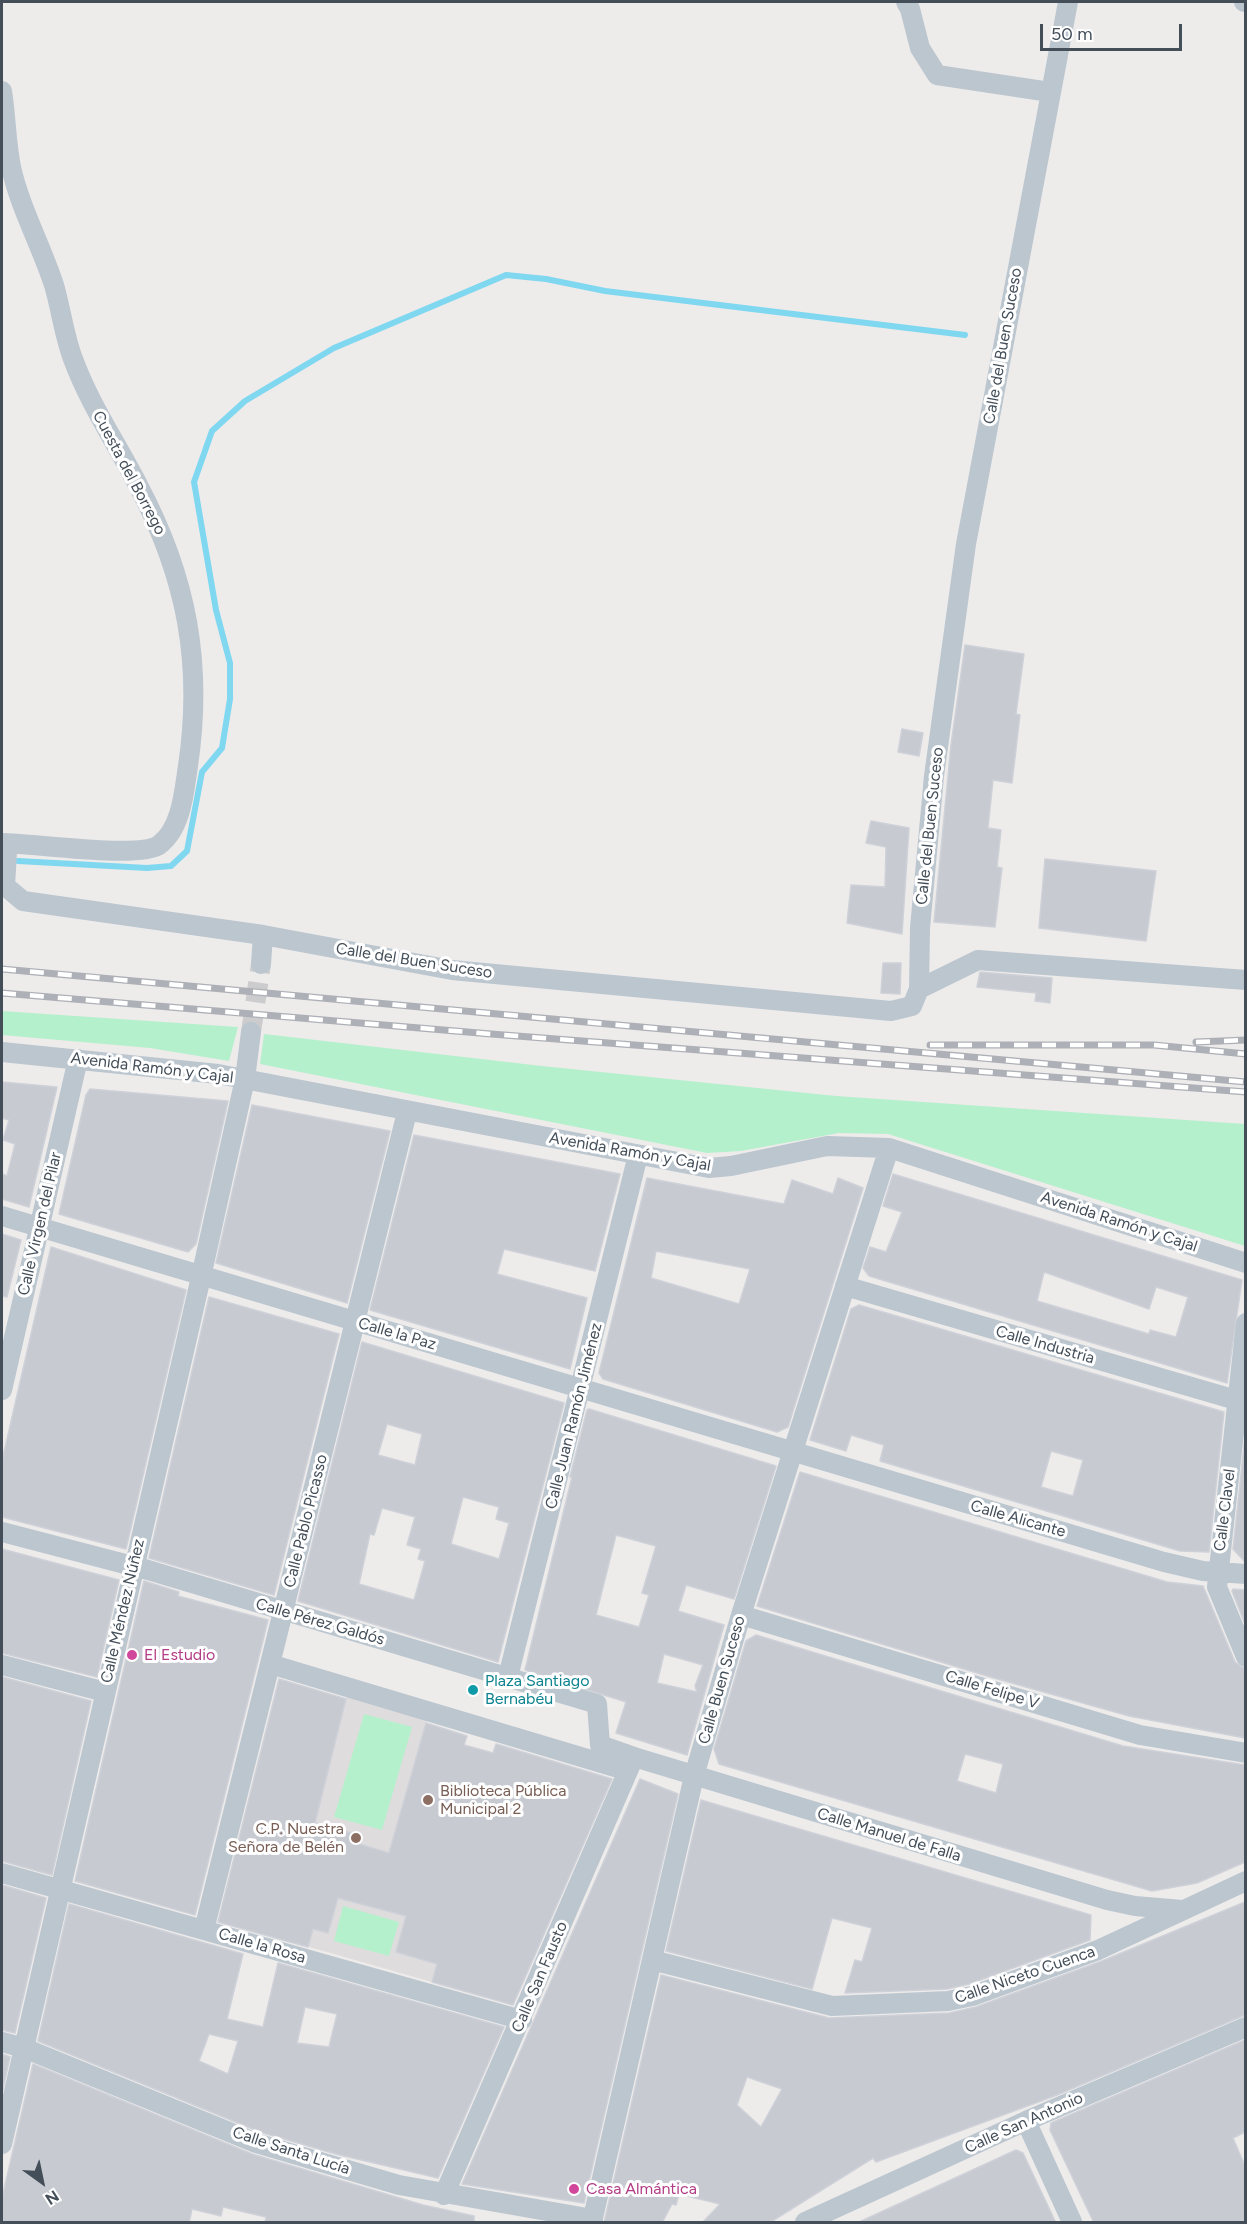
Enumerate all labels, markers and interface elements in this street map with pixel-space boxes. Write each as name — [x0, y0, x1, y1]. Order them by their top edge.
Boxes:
scale bar — [1043, 12, 1186, 50]
text: 50 m — [1051, 23, 1093, 45]
street label: Calle del Buen Suceso — [980, 266, 1026, 426]
street label: Cuesta del Borrego — [88, 408, 170, 538]
street label: Calle del Buen Suceso — [912, 746, 948, 906]
street label: Calle del Buen Suceso — [334, 939, 494, 983]
street label: Avenida Ramón y Cajal — [70, 1049, 234, 1087]
street label: Avenida Ramón y Cajal — [548, 1128, 712, 1176]
street label: Calle Virgen del Pilar — [14, 1151, 66, 1297]
street label: Avenida Ramón y Cajal — [1038, 1188, 1200, 1256]
street label: Calle la Paz — [356, 1314, 438, 1354]
street label: Calle Juan Ramón Jiménez — [542, 1321, 606, 1511]
street label: Calle Industria — [993, 1322, 1097, 1368]
street label: Calle Pablo Picasso — [280, 1452, 332, 1590]
street label: Calle Clavel — [1210, 1468, 1240, 1552]
street label: Calle Alicante — [968, 1496, 1068, 1542]
street label: Calle Méndez Núñez — [97, 1537, 149, 1685]
street label: Calle Pérez Galdós — [253, 1594, 387, 1650]
street label: Calle Buen Suceso — [694, 1614, 750, 1746]
place label: El Estudio — [144, 1645, 215, 1665]
marker: El Estudio — [125, 1648, 139, 1662]
street label: Calle Felipe V — [943, 1667, 1041, 1713]
place label: Plaza Santiago Bernabéu — [485, 1671, 589, 1709]
marker: Plaza Santiago Bernabéu — [466, 1683, 480, 1697]
place label: Biblioteca Pública Municipal 2 — [440, 1781, 566, 1819]
marker: Biblioteca Pública Municipal 2 — [421, 1793, 435, 1807]
street label: Calle Manuel de Falla — [815, 1804, 963, 1866]
place label: C.P. Nuestra Señora de Belén — [228, 1819, 344, 1857]
marker: C.P. Nuestra Señora de Belén — [349, 1831, 363, 1845]
street label: Calle San Fausto — [508, 1919, 572, 2035]
street label: Calle la Rosa — [216, 1924, 308, 1968]
street label: Calle Niceto Cuenca — [952, 1942, 1098, 2008]
street label: Calle San Antonio — [962, 2088, 1086, 2158]
street label: Calle Santa Lucía — [230, 2123, 352, 2179]
north arrow — [12, 2152, 72, 2212]
place label: Casa Almántica — [586, 2179, 697, 2199]
marker: Casa Almántica — [567, 2182, 581, 2196]
text: N — [42, 2186, 62, 2209]

